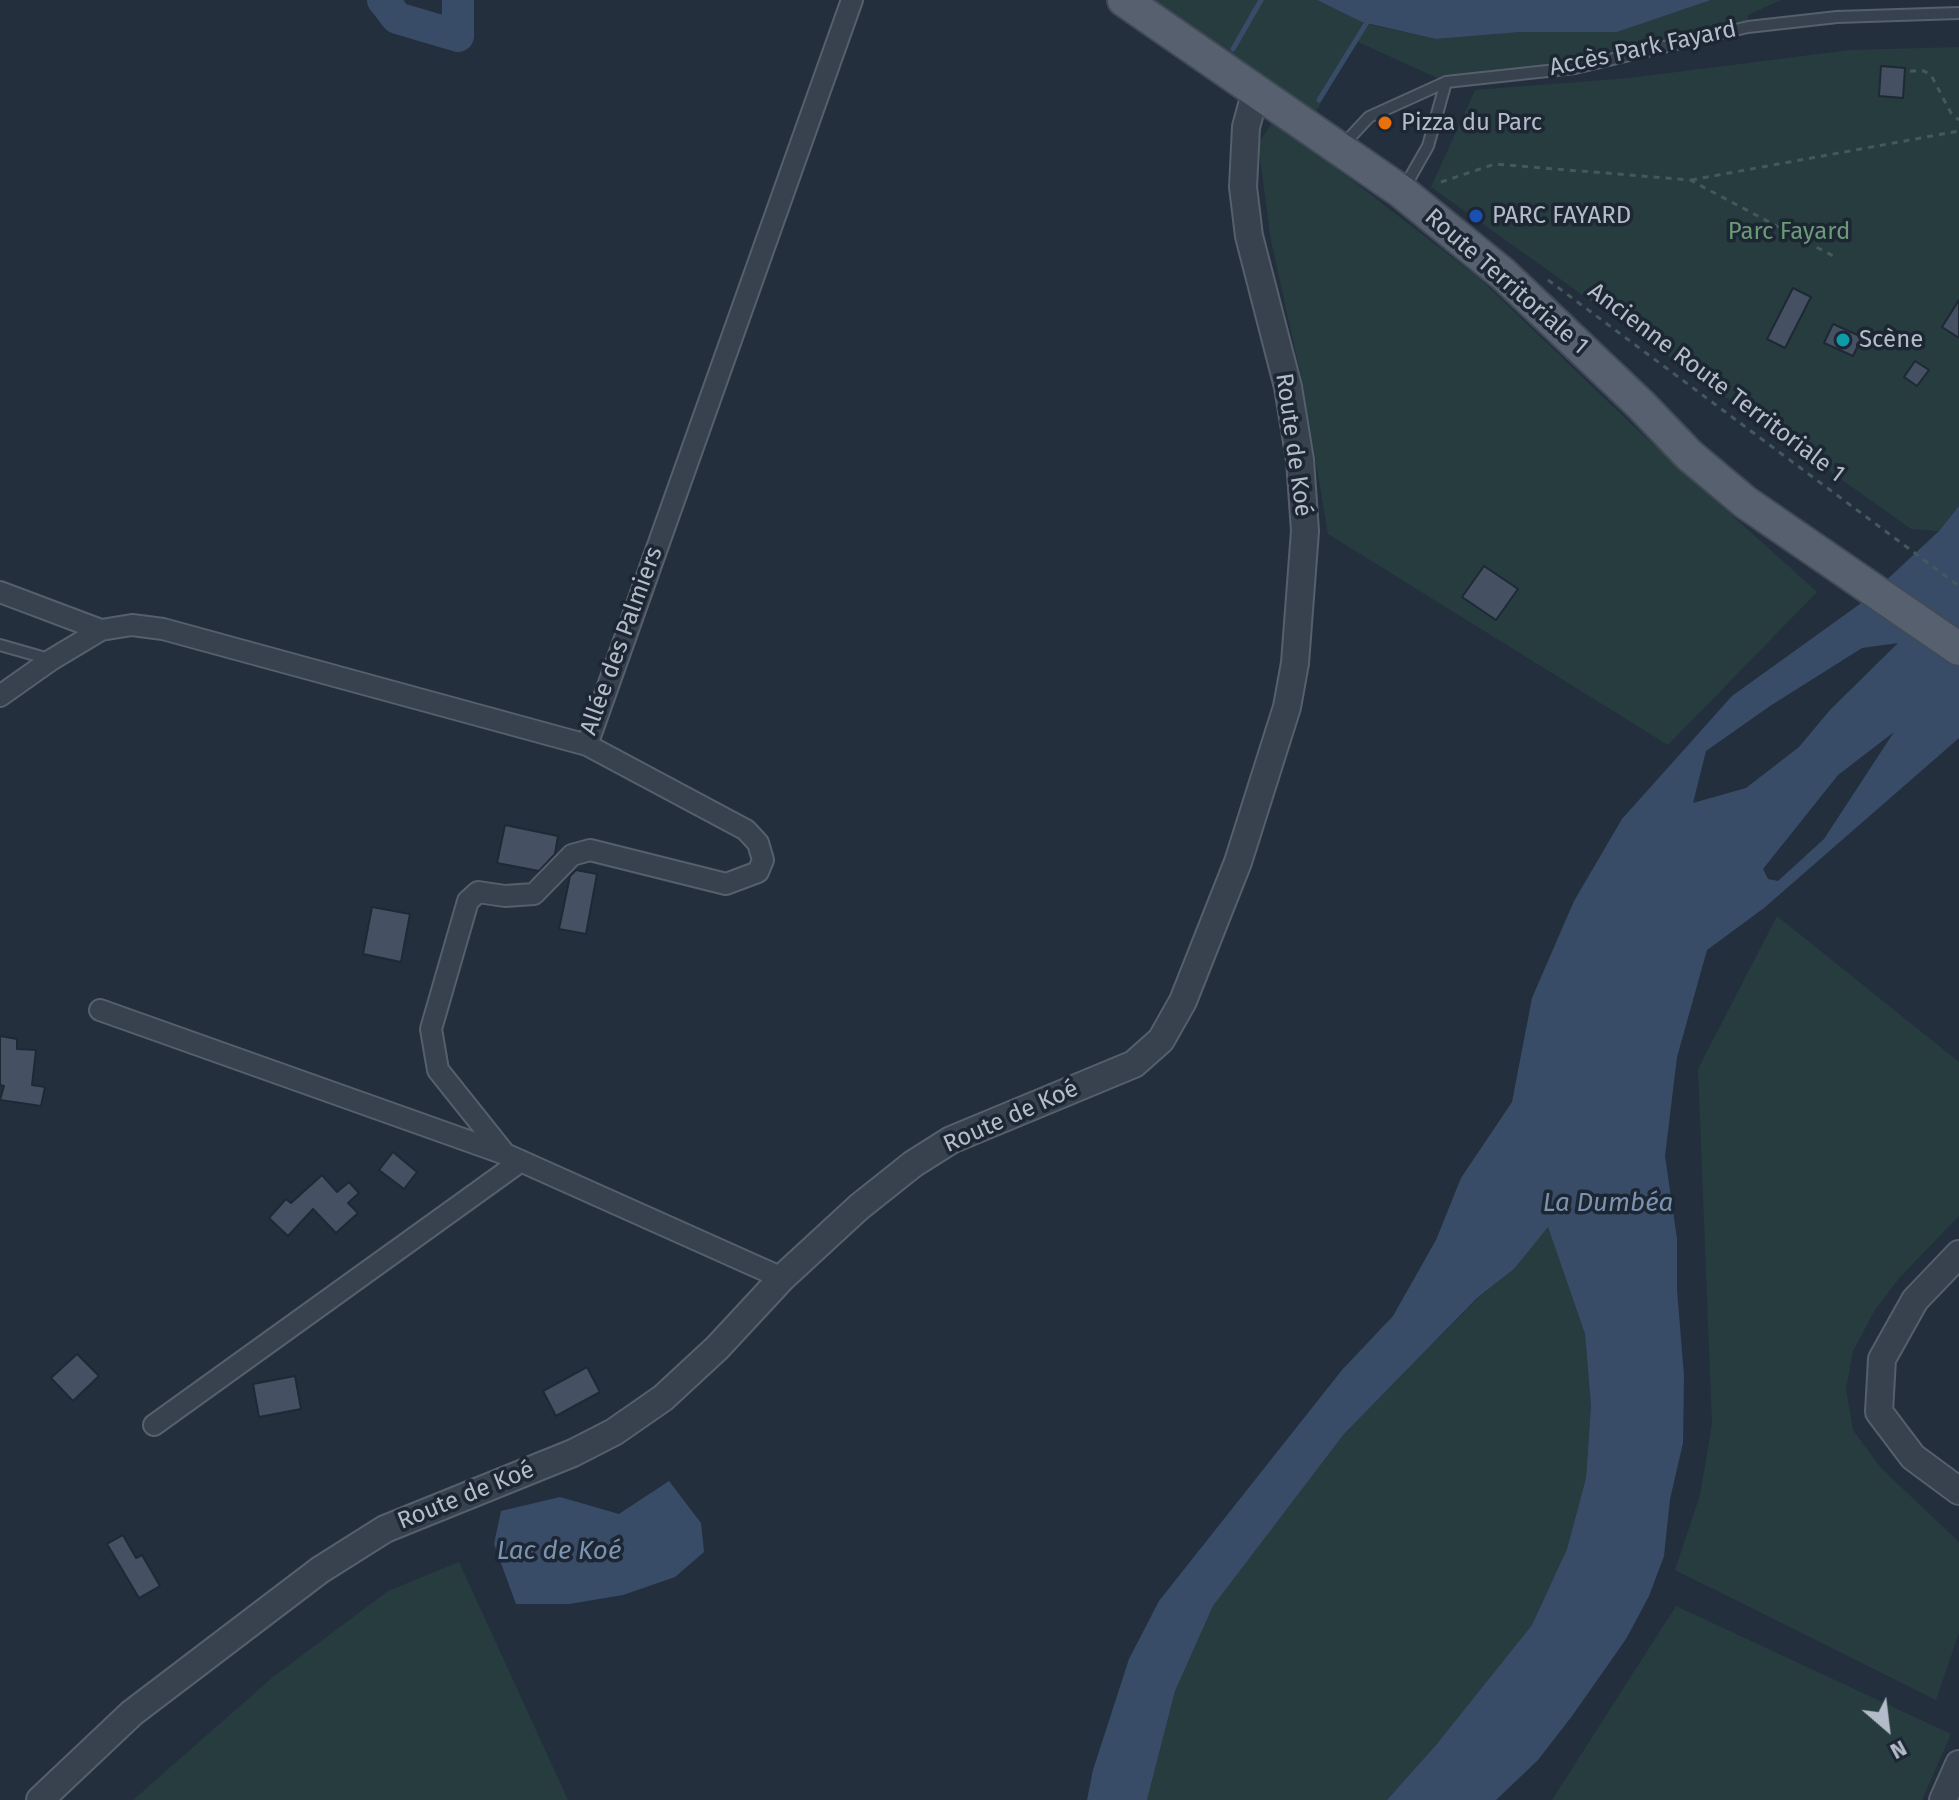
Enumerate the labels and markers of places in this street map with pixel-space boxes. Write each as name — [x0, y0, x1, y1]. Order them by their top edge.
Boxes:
place label: Pizza du Parc — [1401, 109, 1542, 137]
marker: Pizza du Parc — [1376, 114, 1394, 132]
place label: PARC FAYARD — [1492, 202, 1631, 230]
marker: PARC FAYARD — [1467, 207, 1485, 225]
place label: Scène — [1859, 326, 1923, 354]
marker: Scène — [1834, 331, 1852, 349]

